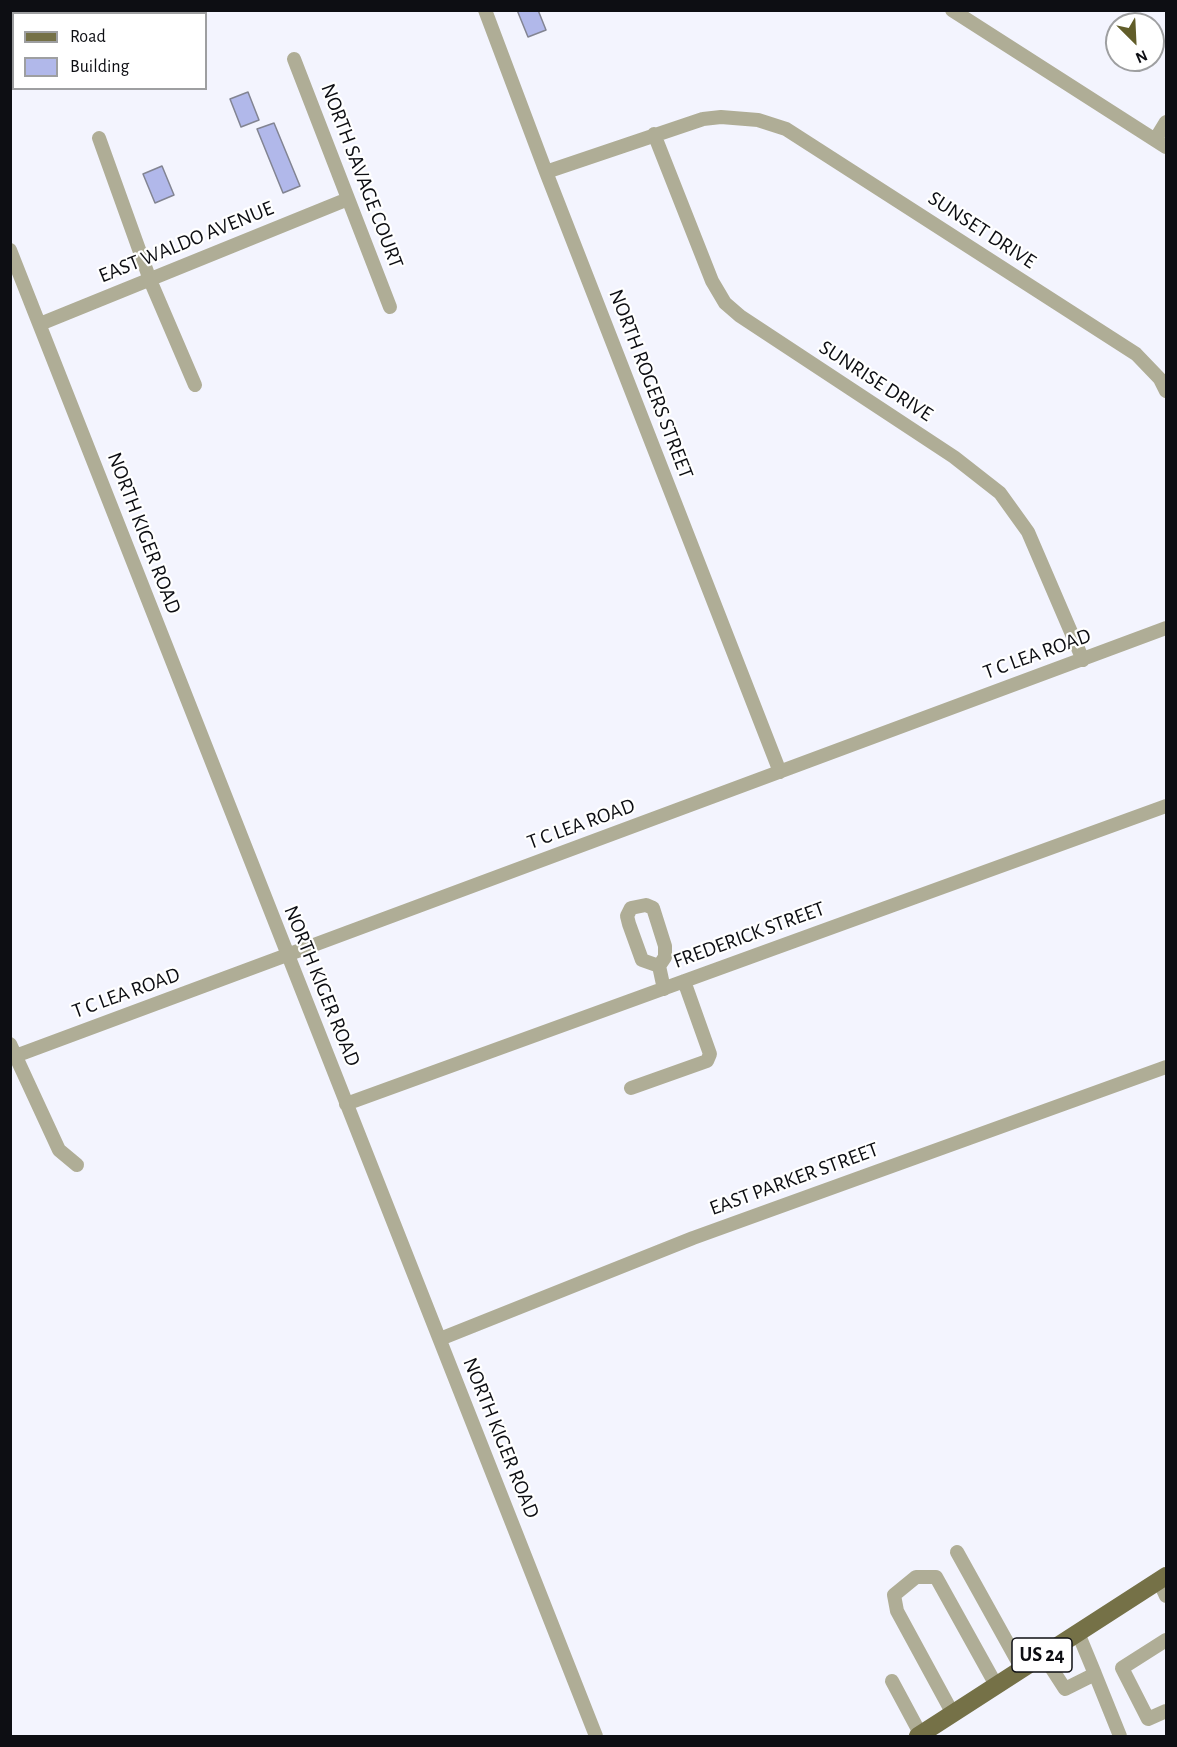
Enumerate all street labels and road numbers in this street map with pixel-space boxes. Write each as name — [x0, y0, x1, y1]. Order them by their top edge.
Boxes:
street label: NORTH SAVAGE COURT — [315, 80, 409, 272]
street label: SUNSET DRIVE — [923, 186, 1041, 274]
street label: EAST WALDO AVENUE — [95, 195, 277, 289]
street label: NORTH ROGERS STREET — [603, 286, 699, 482]
street label: SUNRISE DRIVE — [814, 335, 938, 427]
street label: NORTH KIGER ROAD — [102, 449, 186, 617]
street label: T C LEA ROAD — [980, 623, 1094, 685]
street label: T C LEA ROAD — [524, 793, 638, 855]
street label: FREDERICK STREET — [670, 896, 828, 974]
street label: NORTH KIGER ROAD — [278, 902, 366, 1070]
street label: T C LEA ROAD — [69, 962, 183, 1024]
street label: EAST PARKER STREET — [706, 1137, 882, 1221]
street label: NORTH KIGER ROAD — [457, 1354, 545, 1522]
road number: US 24 — [1012, 1638, 1072, 1672]

